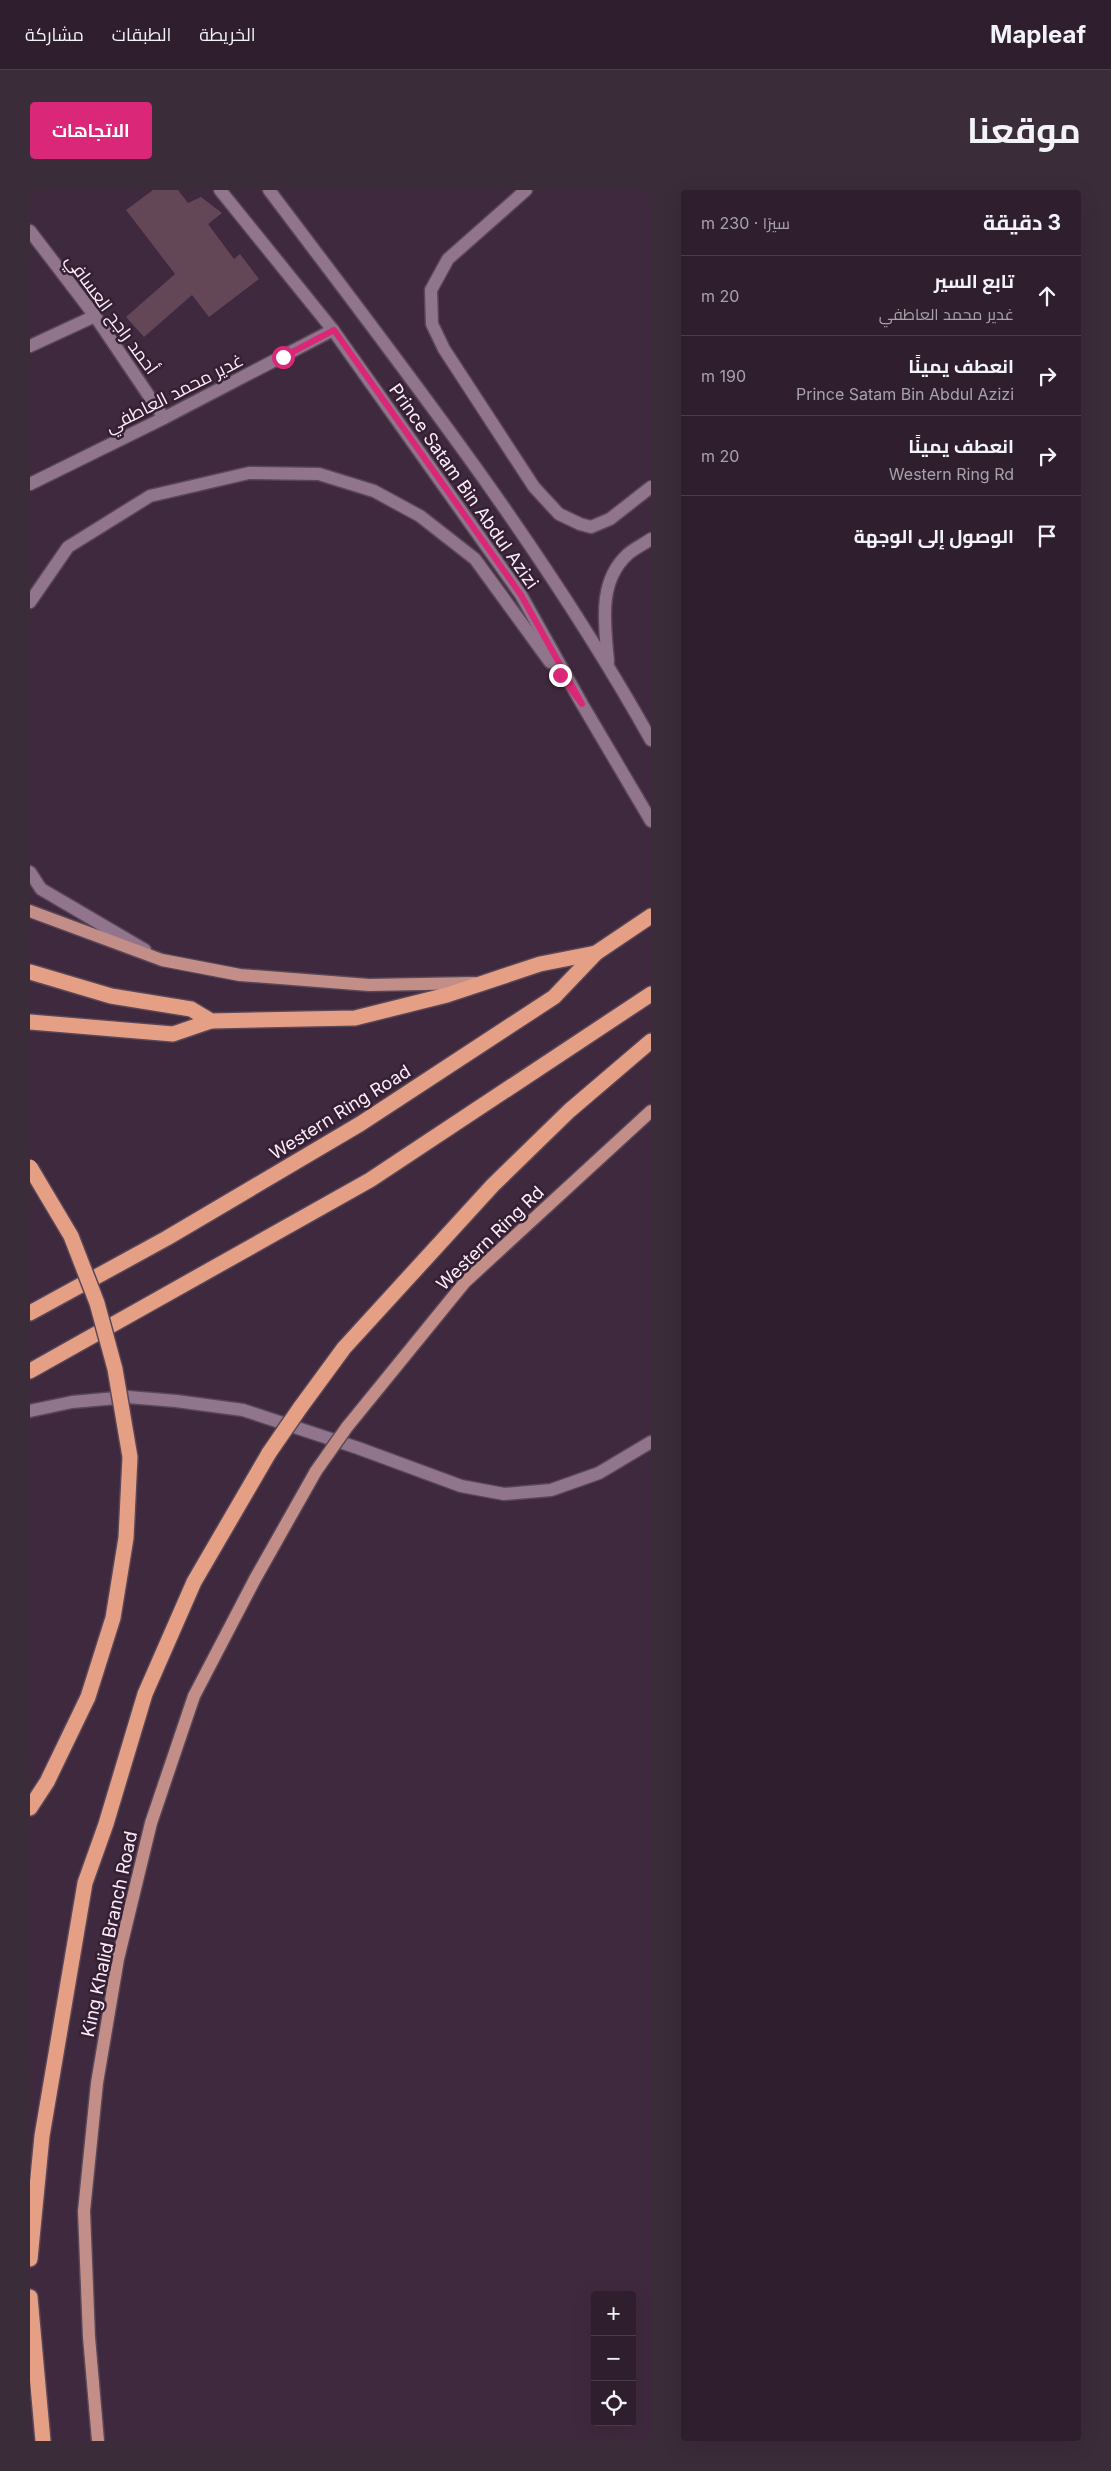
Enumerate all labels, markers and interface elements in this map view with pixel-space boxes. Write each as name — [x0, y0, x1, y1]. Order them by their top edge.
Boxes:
text: Mapleaf — [990, 20, 1086, 49]
text: مشاركة — [25, 24, 84, 45]
text: الطبقات — [112, 24, 171, 45]
text: الخريطة — [199, 24, 256, 45]
button: الاتجاهات — [30, 102, 152, 159]
text: موقعنا — [967, 109, 1081, 151]
text: 3 دقيقة — [983, 210, 1061, 235]
text: سيرًا · 230 m — [701, 213, 790, 233]
street label: أحمد راجح العسافي — [58, 250, 163, 380]
text: تابع السير — [934, 270, 1014, 293]
icon: ahead — [1033, 282, 1061, 310]
text: 20 m — [701, 286, 739, 306]
text: غدير محمد العاطفي — [879, 304, 1014, 324]
route start — [272, 346, 295, 369]
street label: غدير محمد العاطفي — [101, 349, 248, 440]
text: انعطف يمينًا — [908, 355, 1014, 378]
icon: right — [1033, 362, 1061, 390]
text: 190 m — [701, 366, 746, 386]
street label: Prince Satam Bin Abdul Azizi — [385, 379, 543, 593]
text: Prince Satam Bin Abdul Azizi — [796, 384, 1014, 404]
text: انعطف يمينًا — [908, 435, 1014, 458]
icon: right — [1033, 442, 1061, 470]
text: 20 m — [701, 446, 739, 466]
text: Western Ring Rd — [889, 464, 1014, 484]
icon: arrive — [1033, 522, 1061, 550]
text: الوصول إلى الوجهة — [854, 525, 1014, 548]
route end — [549, 664, 572, 687]
street label: Western Ring Road — [266, 1060, 414, 1164]
street label: Western Ring Rd — [432, 1182, 548, 1294]
street label: King Khalid Branch Road — [77, 1829, 141, 2039]
map controls — [591, 2291, 636, 2426]
button: + — [591, 2291, 636, 2336]
button: − — [591, 2336, 636, 2381]
button: locate — [591, 2381, 636, 2426]

